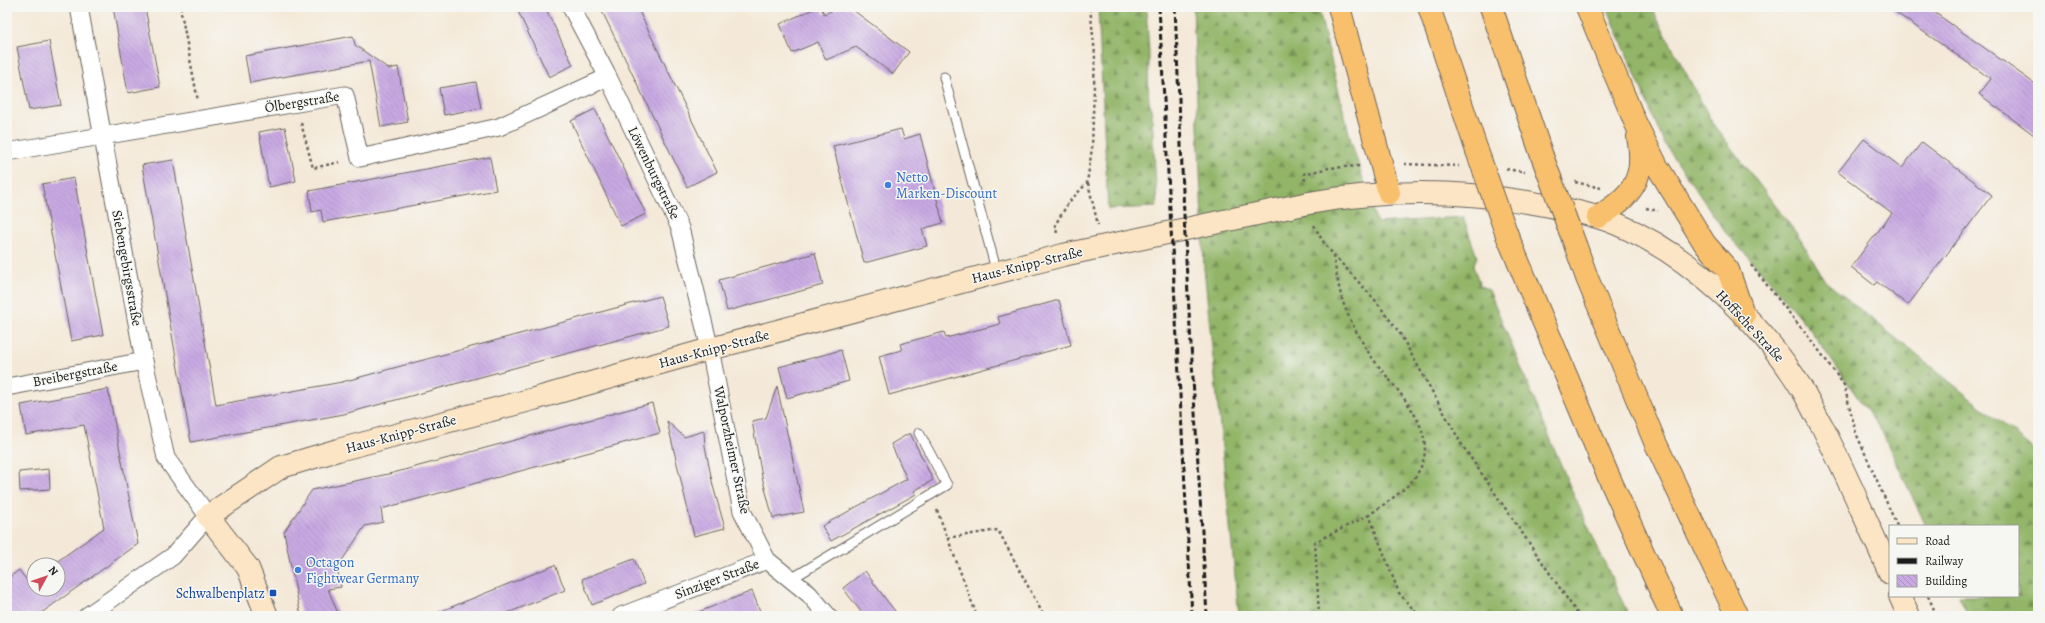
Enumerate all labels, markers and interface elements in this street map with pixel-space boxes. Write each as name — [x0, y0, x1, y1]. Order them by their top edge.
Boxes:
street label: Ölbergstraße — [263, 87, 341, 117]
street label: Löwenburgstraße — [623, 123, 685, 223]
place label: Netto Marken-Discount — [896, 168, 997, 203]
marker: Netto Marken-Discount — [883, 180, 893, 190]
street label: Siebengebirgsstraße — [107, 209, 147, 327]
street label: Haus-Knipp-Straße — [970, 242, 1084, 288]
street label: Hoffsche Straße — [1712, 286, 1788, 366]
street label: Haus-Knipp-Straße — [657, 325, 771, 373]
street label: Breibergstraße — [31, 356, 119, 392]
street label: Walporzheimer Straße — [709, 383, 755, 516]
street label: Haus-Knipp-Straße — [344, 410, 458, 458]
legend — [1889, 525, 2019, 597]
text: Road — [1925, 533, 1951, 549]
place label: Octagon Fightwear Germany — [306, 553, 420, 588]
text: Railway — [1925, 553, 1964, 569]
street label: Sinziger Straße — [672, 554, 762, 604]
north arrow — [26, 557, 66, 597]
text: N — [45, 563, 62, 579]
marker: Octagon Fightwear Germany — [293, 565, 303, 575]
text: Building — [1925, 573, 1967, 589]
place label: Schwalbenplatz — [176, 584, 265, 603]
marker: Schwalbenplatz — [268, 588, 278, 598]

